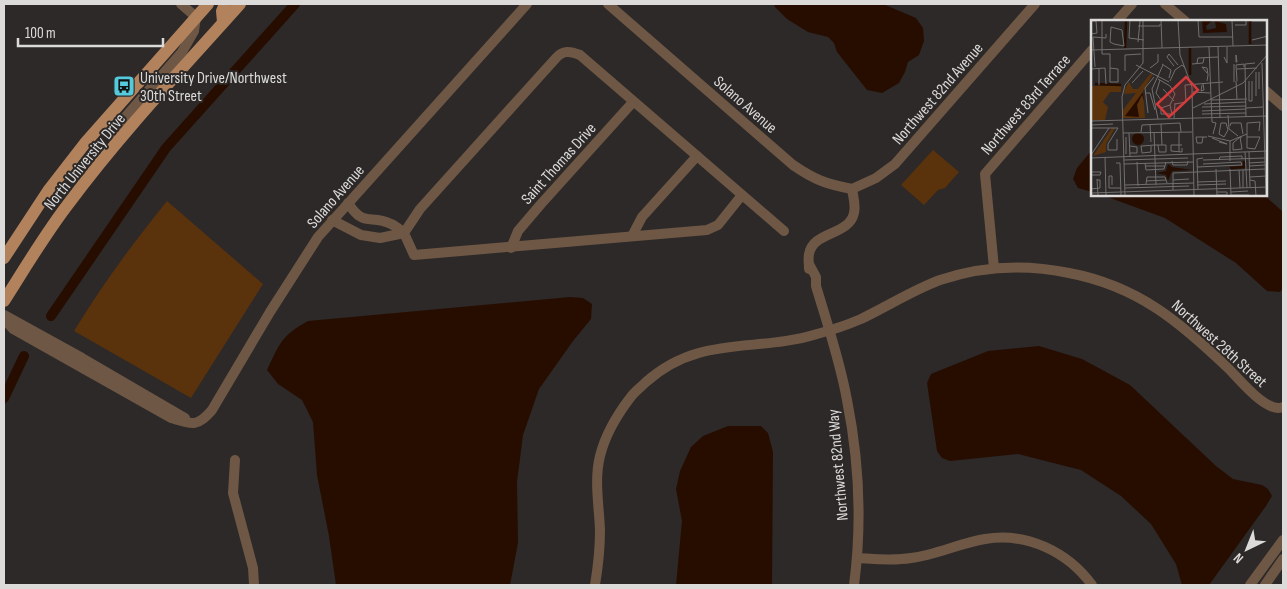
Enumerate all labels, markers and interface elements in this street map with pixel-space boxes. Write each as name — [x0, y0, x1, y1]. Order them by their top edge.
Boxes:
scale bar — [18, 15, 162, 47]
inset map — [1091, 20, 1267, 196]
text: 100 m — [25, 24, 56, 43]
street label: Northwest 82nd Avenue — [889, 39, 988, 149]
street label: Northwest 83rd Terrace — [977, 51, 1075, 159]
place label: University Drive/Northwest 30th Street — [140, 69, 287, 106]
street label: Solano Avenue — [709, 72, 781, 138]
bus stop icon: University Drive/Northwest 30th Street — [112, 74, 136, 98]
street label: North University Drive — [40, 110, 130, 214]
street label: Saint Thomas Drive — [518, 119, 601, 209]
street label: Solano Avenue — [303, 161, 369, 233]
street label: Northwest 28th Street — [1168, 296, 1271, 392]
street label: Northwest 82nd Way — [824, 408, 853, 521]
north arrow — [1222, 524, 1272, 574]
text: N — [1230, 549, 1247, 567]

